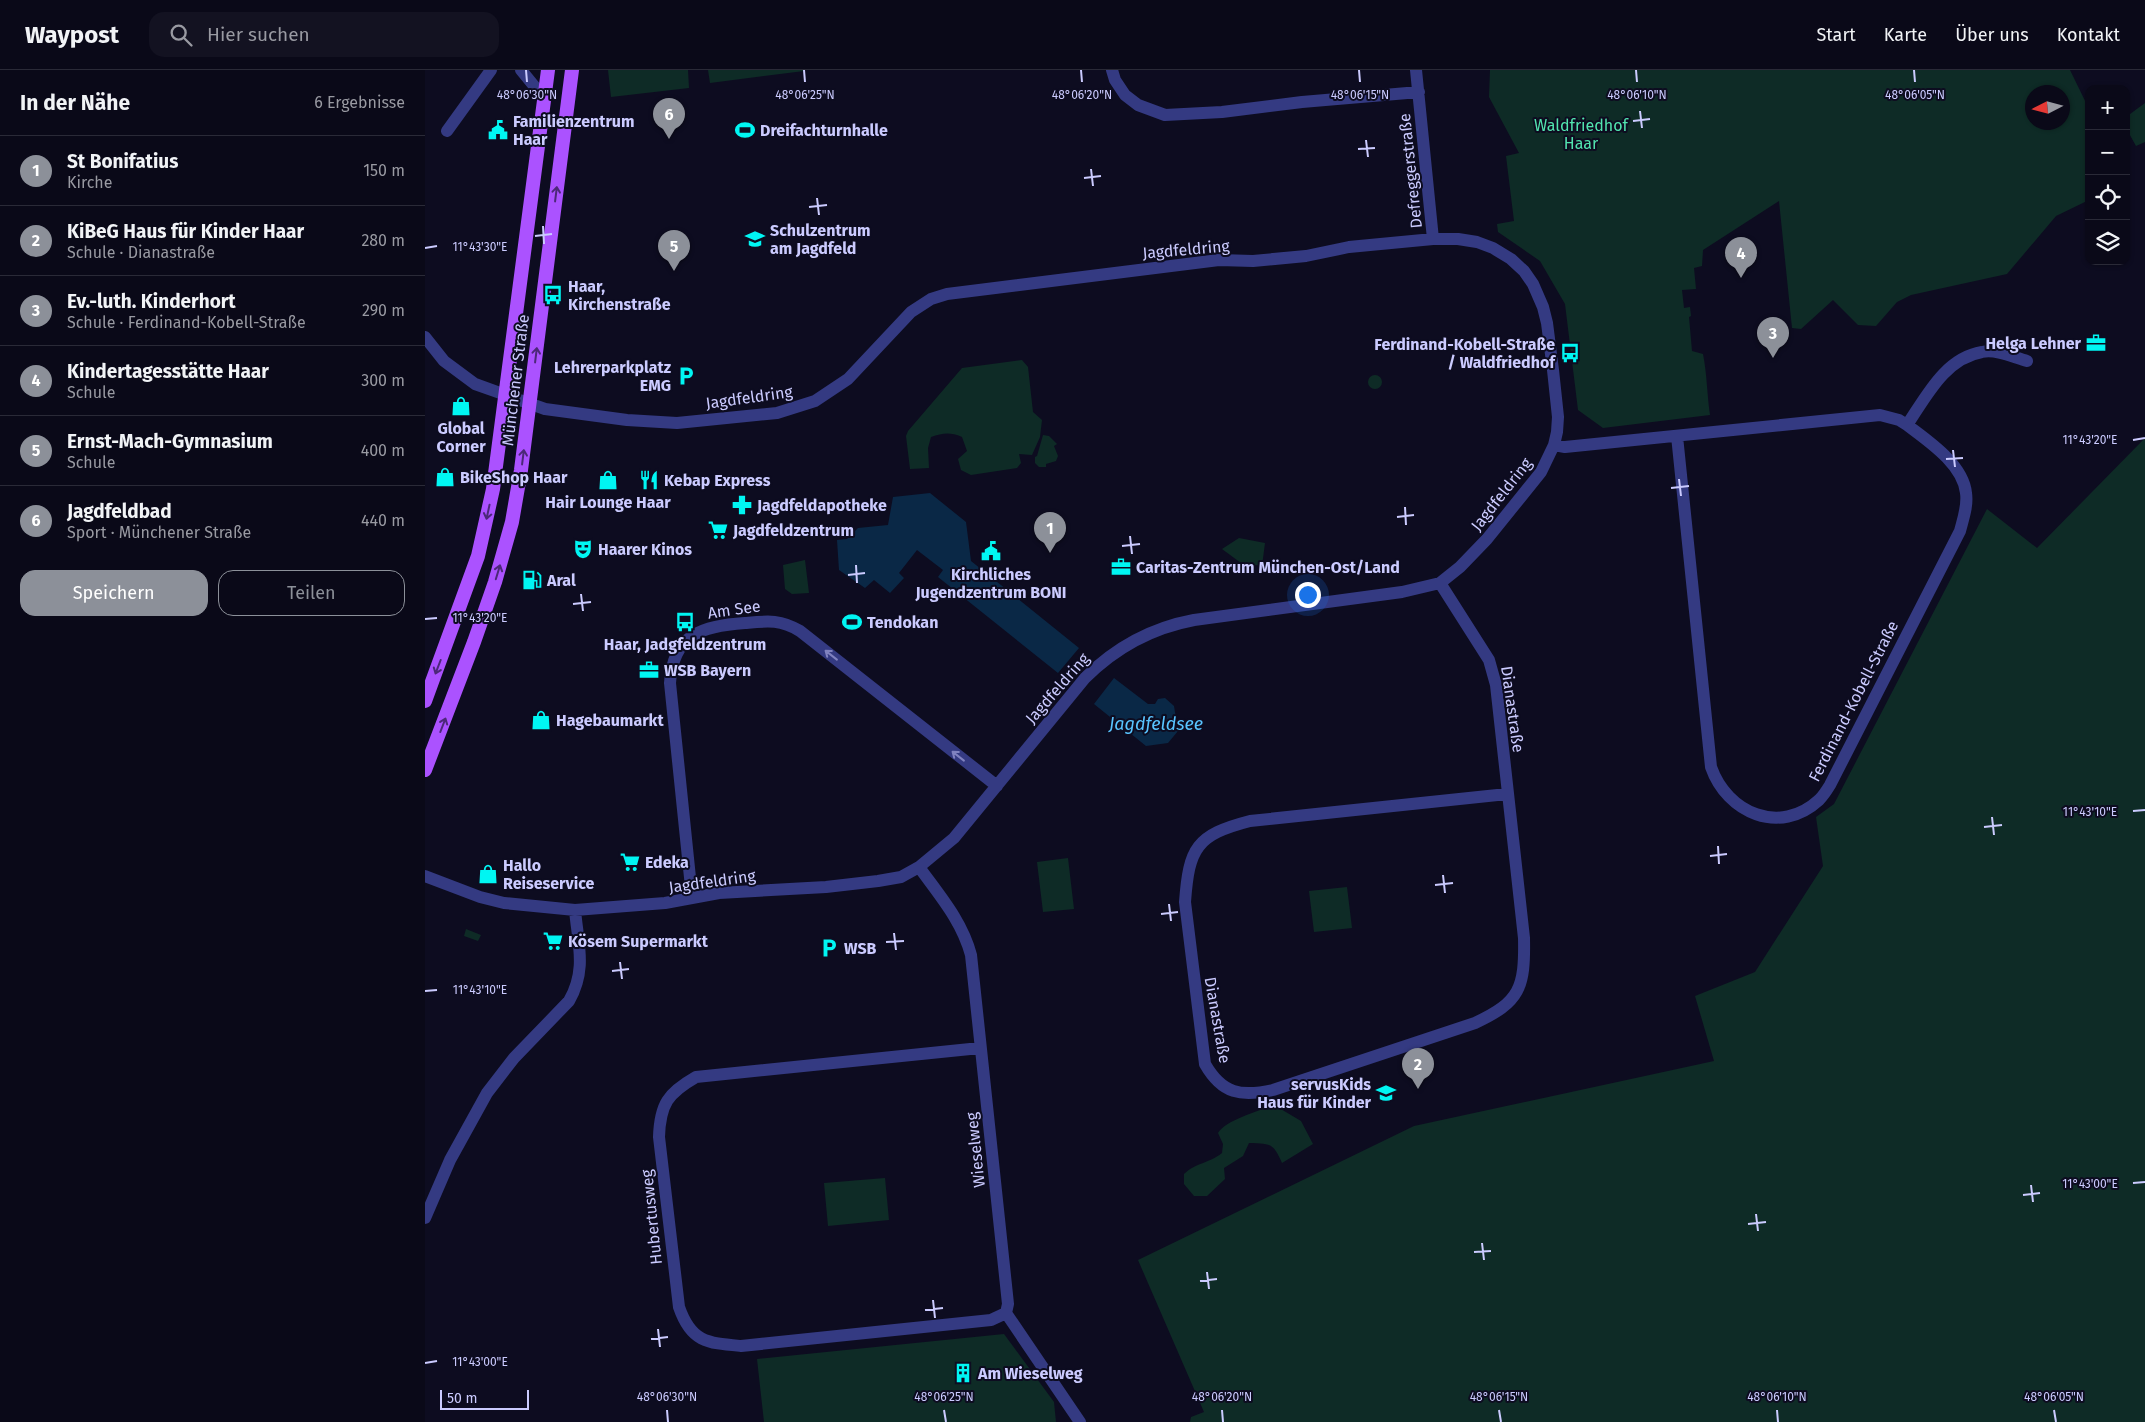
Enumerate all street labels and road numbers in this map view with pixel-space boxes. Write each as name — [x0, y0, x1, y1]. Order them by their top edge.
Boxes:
street label: Defreggerstraße — [1395, 112, 1426, 229]
street label: Jagdfeldring — [1142, 236, 1231, 263]
street label: Münchener Straße — [498, 313, 533, 447]
street label: Jagdfeldring — [704, 382, 794, 413]
street label: Jagdfeldring — [1467, 453, 1536, 535]
street label: Am See — [706, 596, 762, 623]
street label: Ferdinand-Kobell-Straße — [1805, 618, 1902, 785]
street label: Jagdfeldring — [1021, 649, 1094, 728]
street label: Dianastraße — [1497, 665, 1528, 754]
street label: Jagdfeldring — [667, 866, 757, 897]
street label: Dianastraße — [1201, 975, 1234, 1065]
street label: Wieselweg — [962, 1111, 989, 1189]
street label: Hubertusweg — [637, 1168, 666, 1265]

